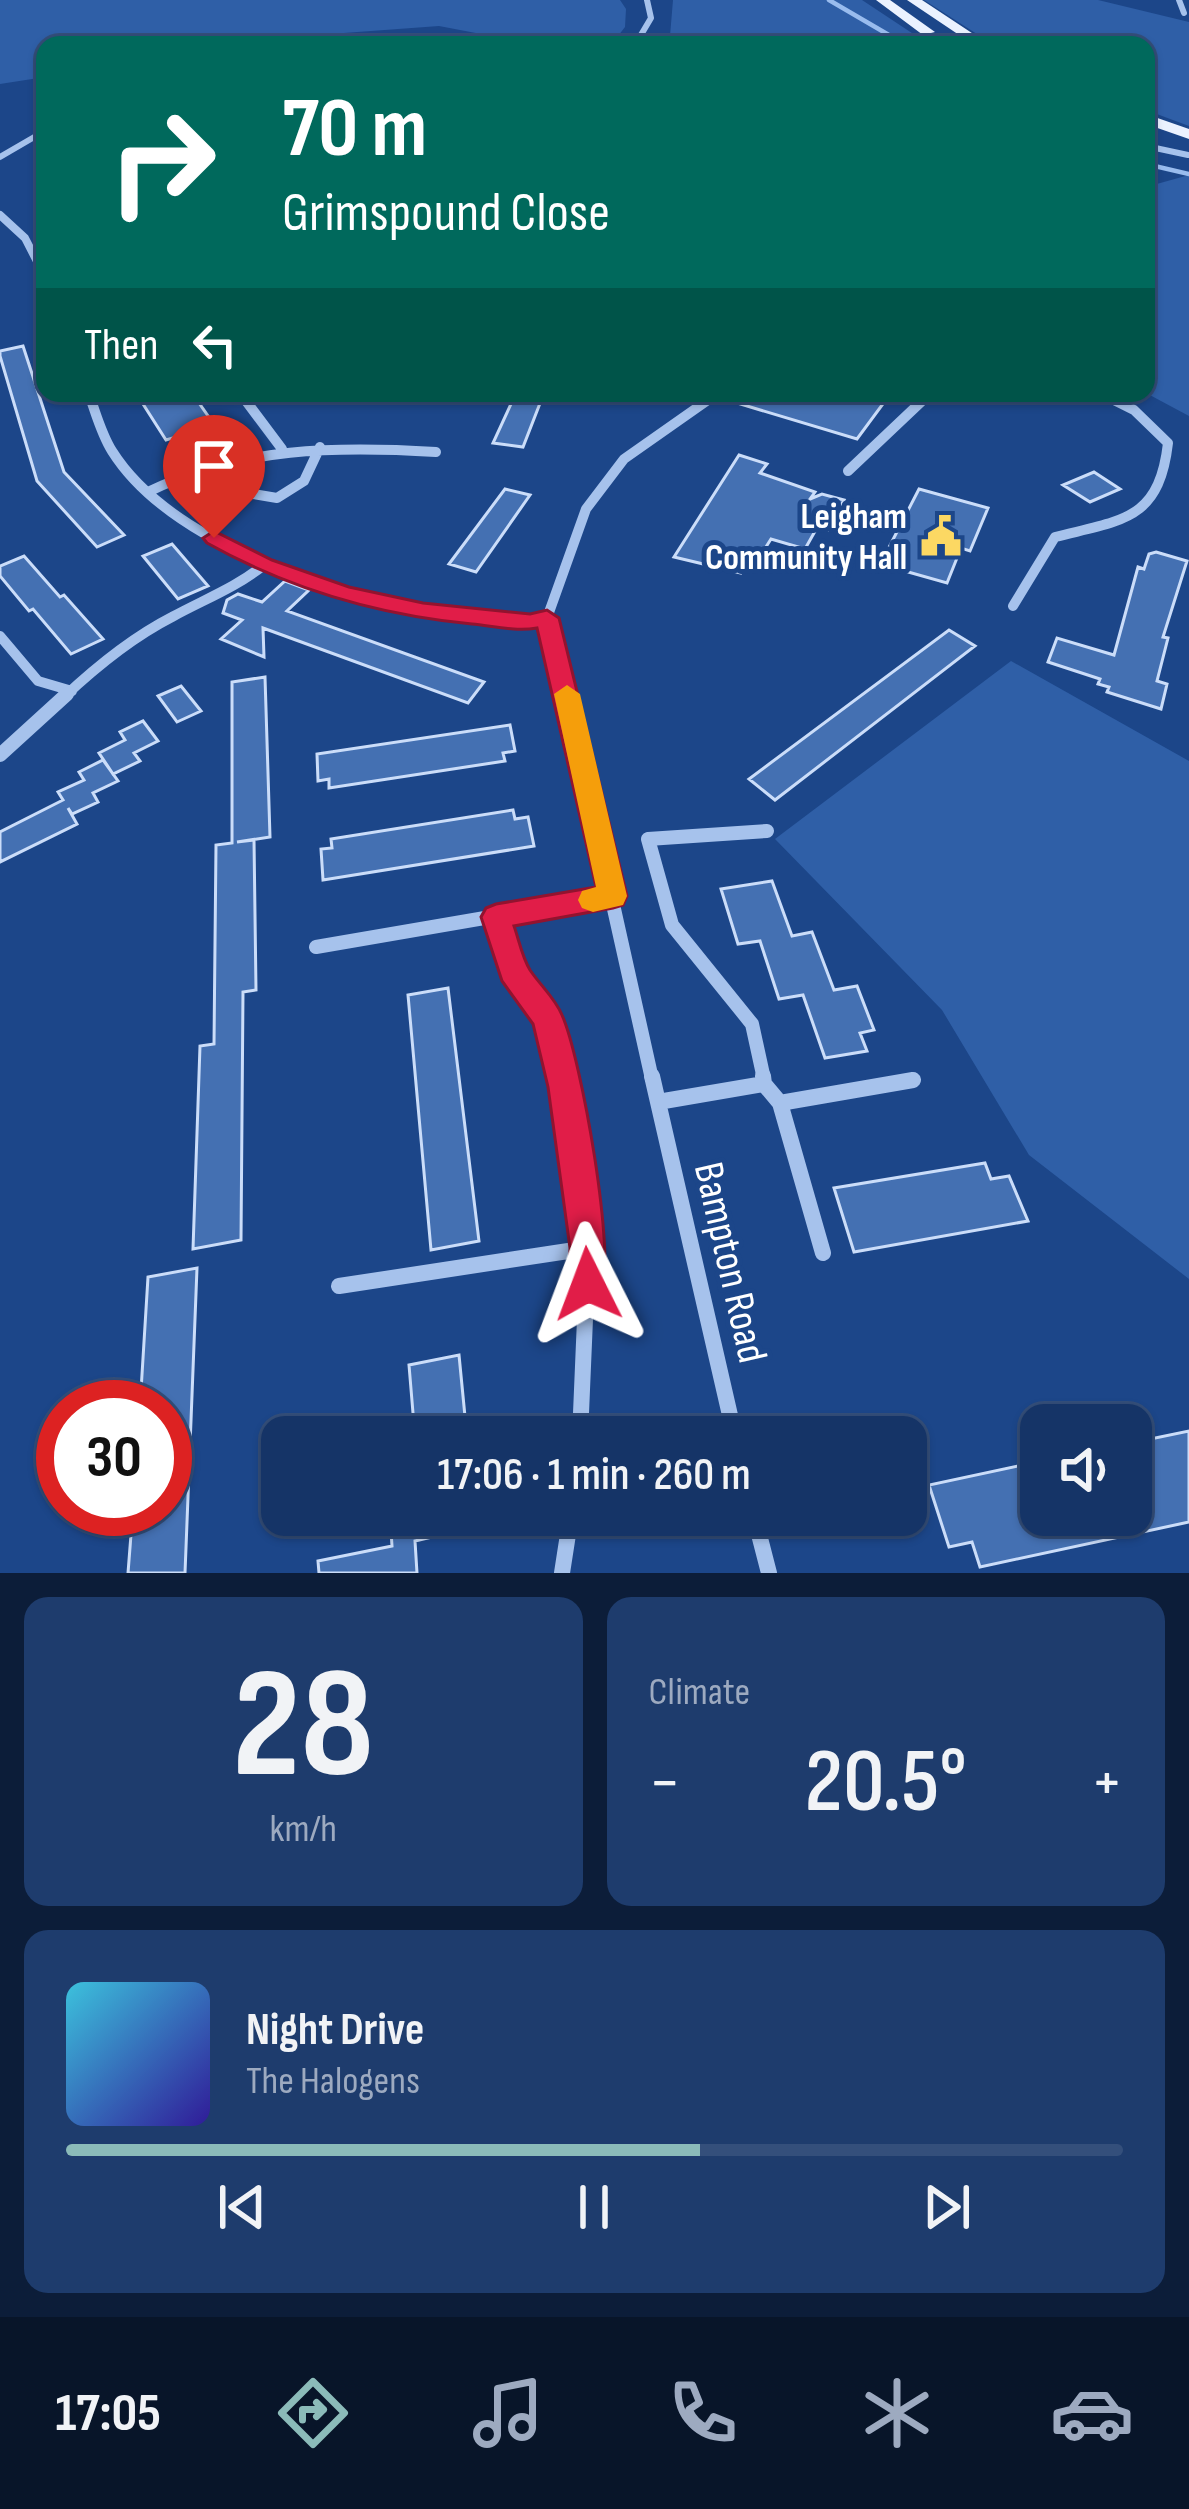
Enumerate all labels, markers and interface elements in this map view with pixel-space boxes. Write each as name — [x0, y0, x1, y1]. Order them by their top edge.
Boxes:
text: 70 m — [282, 79, 427, 180]
icon: right — [84, 84, 240, 240]
text: Grimspound Close — [282, 181, 610, 246]
icon: left — [182, 312, 248, 378]
text: Then — [84, 318, 158, 373]
pin — [163, 415, 265, 538]
icon: arrive — [181, 433, 247, 499]
place label: Leigham Community Hall — [705, 496, 907, 580]
public building icon: Leigham Community Hall — [918, 513, 964, 559]
street label: Bampton Road — [682, 1158, 777, 1368]
position arrow — [525, 1221, 651, 1347]
speed limit sign: 30 — [36, 1380, 192, 1536]
map controls — [1020, 1404, 1152, 1536]
button: sound — [1020, 1404, 1152, 1536]
text: 17:06 · 1 min · 260 m — [437, 1448, 751, 1503]
text: 28 — [232, 1634, 374, 1821]
text: Climate — [649, 1669, 750, 1716]
text: 20.5° — [805, 1729, 967, 1837]
text: − — [649, 1744, 681, 1823]
text: + — [1091, 1744, 1123, 1823]
text: km/h — [270, 1806, 337, 1853]
text: Night Drive — [246, 2003, 424, 2058]
text: The Halogens — [246, 2058, 420, 2105]
icon: previous — [209, 2174, 275, 2240]
icon: pause — [561, 2174, 627, 2240]
icon: next — [914, 2174, 980, 2240]
icon: directions — [271, 2371, 355, 2455]
icon: music — [466, 2371, 550, 2455]
icon: phone — [661, 2371, 745, 2455]
icon: climate — [855, 2371, 939, 2455]
icon: car — [1050, 2371, 1134, 2455]
text: 17:05 — [55, 2381, 161, 2446]

